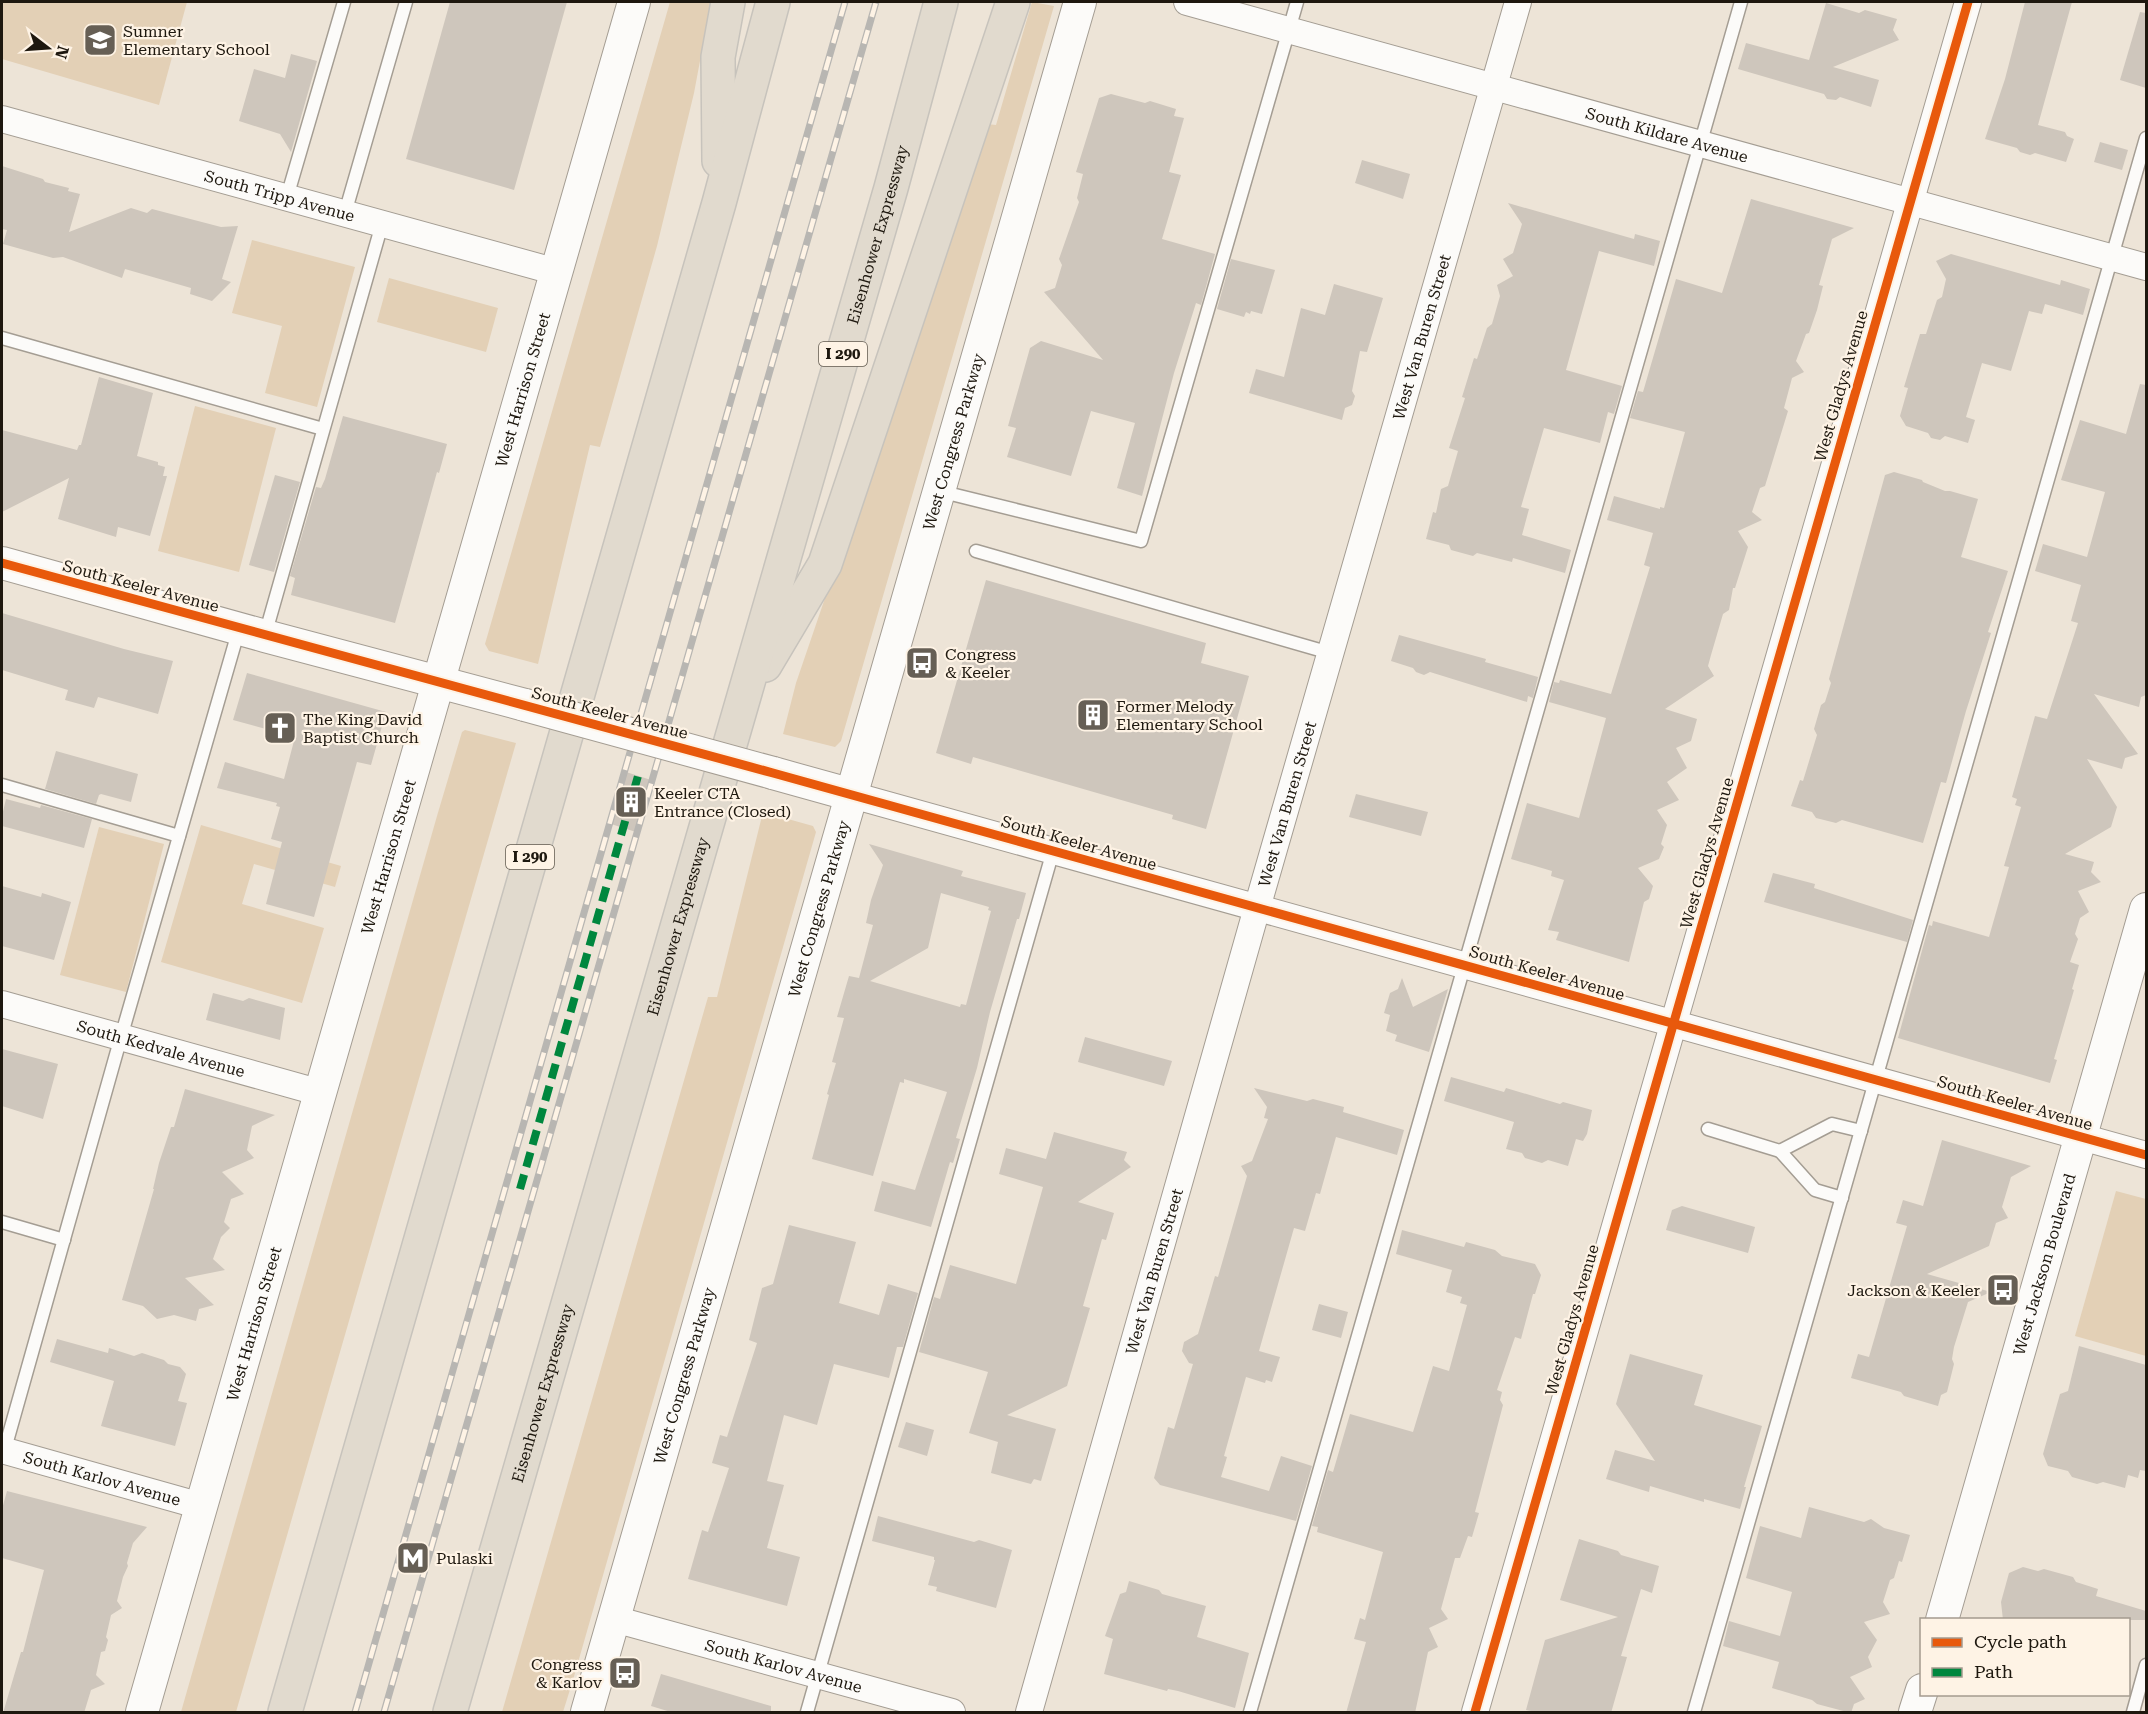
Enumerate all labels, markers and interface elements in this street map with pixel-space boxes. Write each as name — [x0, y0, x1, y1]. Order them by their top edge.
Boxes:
north arrow — [18, 18, 78, 78]
school or university icon: Sumner Elementary School — [82, 22, 118, 58]
place label: Sumner Elementary School — [123, 22, 270, 59]
text: N — [51, 44, 73, 61]
street label: South Kildare Avenue — [1584, 103, 1751, 166]
street label: Eisenhower Expressway — [843, 143, 912, 326]
street label: South Tripp Avenue — [202, 166, 357, 225]
street label: West Van Buren Street — [1389, 252, 1454, 422]
street label: West Gladys Avenue — [1810, 308, 1872, 464]
street label: West Harrison Street — [491, 310, 554, 469]
road number: I 290 — [819, 342, 867, 366]
street label: West Congress Parkway — [919, 351, 988, 532]
street label: South Keeler Avenue — [61, 556, 221, 616]
bus stop icon: Congress & Keeler — [904, 645, 940, 681]
place label: Congress & Keeler — [945, 645, 1017, 682]
street label: South Keeler Avenue — [530, 683, 690, 743]
building icon: Former Melody Elementary School — [1075, 697, 1111, 733]
place label: Former Melody Elementary School — [1116, 697, 1263, 734]
church icon: The King David Baptist Church — [262, 710, 298, 746]
place label: The King David Baptist Church — [303, 710, 422, 747]
street label: West Van Buren Street — [1254, 719, 1320, 889]
street label: West Gladys Avenue — [1676, 775, 1738, 931]
street label: West Harrison Street — [357, 777, 419, 936]
building icon: Keeler CTA Entrance (Closed) — [613, 784, 649, 820]
place label: Keeler CTA Entrance (Closed) — [654, 784, 791, 821]
street label: South Keeler Avenue — [999, 812, 1159, 874]
street label: West Congress Parkway — [784, 818, 853, 999]
street label: Eisenhower Expressway — [643, 834, 712, 1018]
road number: I 290 — [506, 845, 554, 869]
street label: South Keeler Avenue — [1467, 942, 1627, 1004]
street label: South Kedvale Avenue — [75, 1016, 247, 1081]
street label: South Keeler Avenue — [1935, 1072, 2095, 1134]
street label: West Jackson Boulevard — [2009, 1171, 2079, 1358]
street label: West Van Buren Street — [1121, 1186, 1186, 1356]
street label: West Gladys Avenue — [1541, 1242, 1603, 1398]
street label: West Harrison Street — [222, 1244, 285, 1403]
bus stop icon: Jackson & Keeler — [1985, 1272, 2021, 1308]
place label: Jackson & Keeler — [1847, 1281, 1980, 1300]
street label: West Congress Parkway — [649, 1285, 719, 1466]
street label: Eisenhower Expressway — [507, 1301, 577, 1485]
street label: South Karlov Avenue — [21, 1447, 183, 1509]
metro station icon: Pulaski — [395, 1540, 431, 1576]
place label: Pulaski — [436, 1549, 493, 1568]
legend — [1920, 1618, 2130, 1696]
text: Cycle path — [1974, 1631, 2067, 1652]
street label: South Karlov Avenue — [703, 1635, 865, 1696]
place label: Congress & Karlov — [531, 1655, 603, 1692]
bus stop icon: Congress & Karlov — [607, 1655, 643, 1691]
text: Path — [1974, 1661, 2013, 1682]

